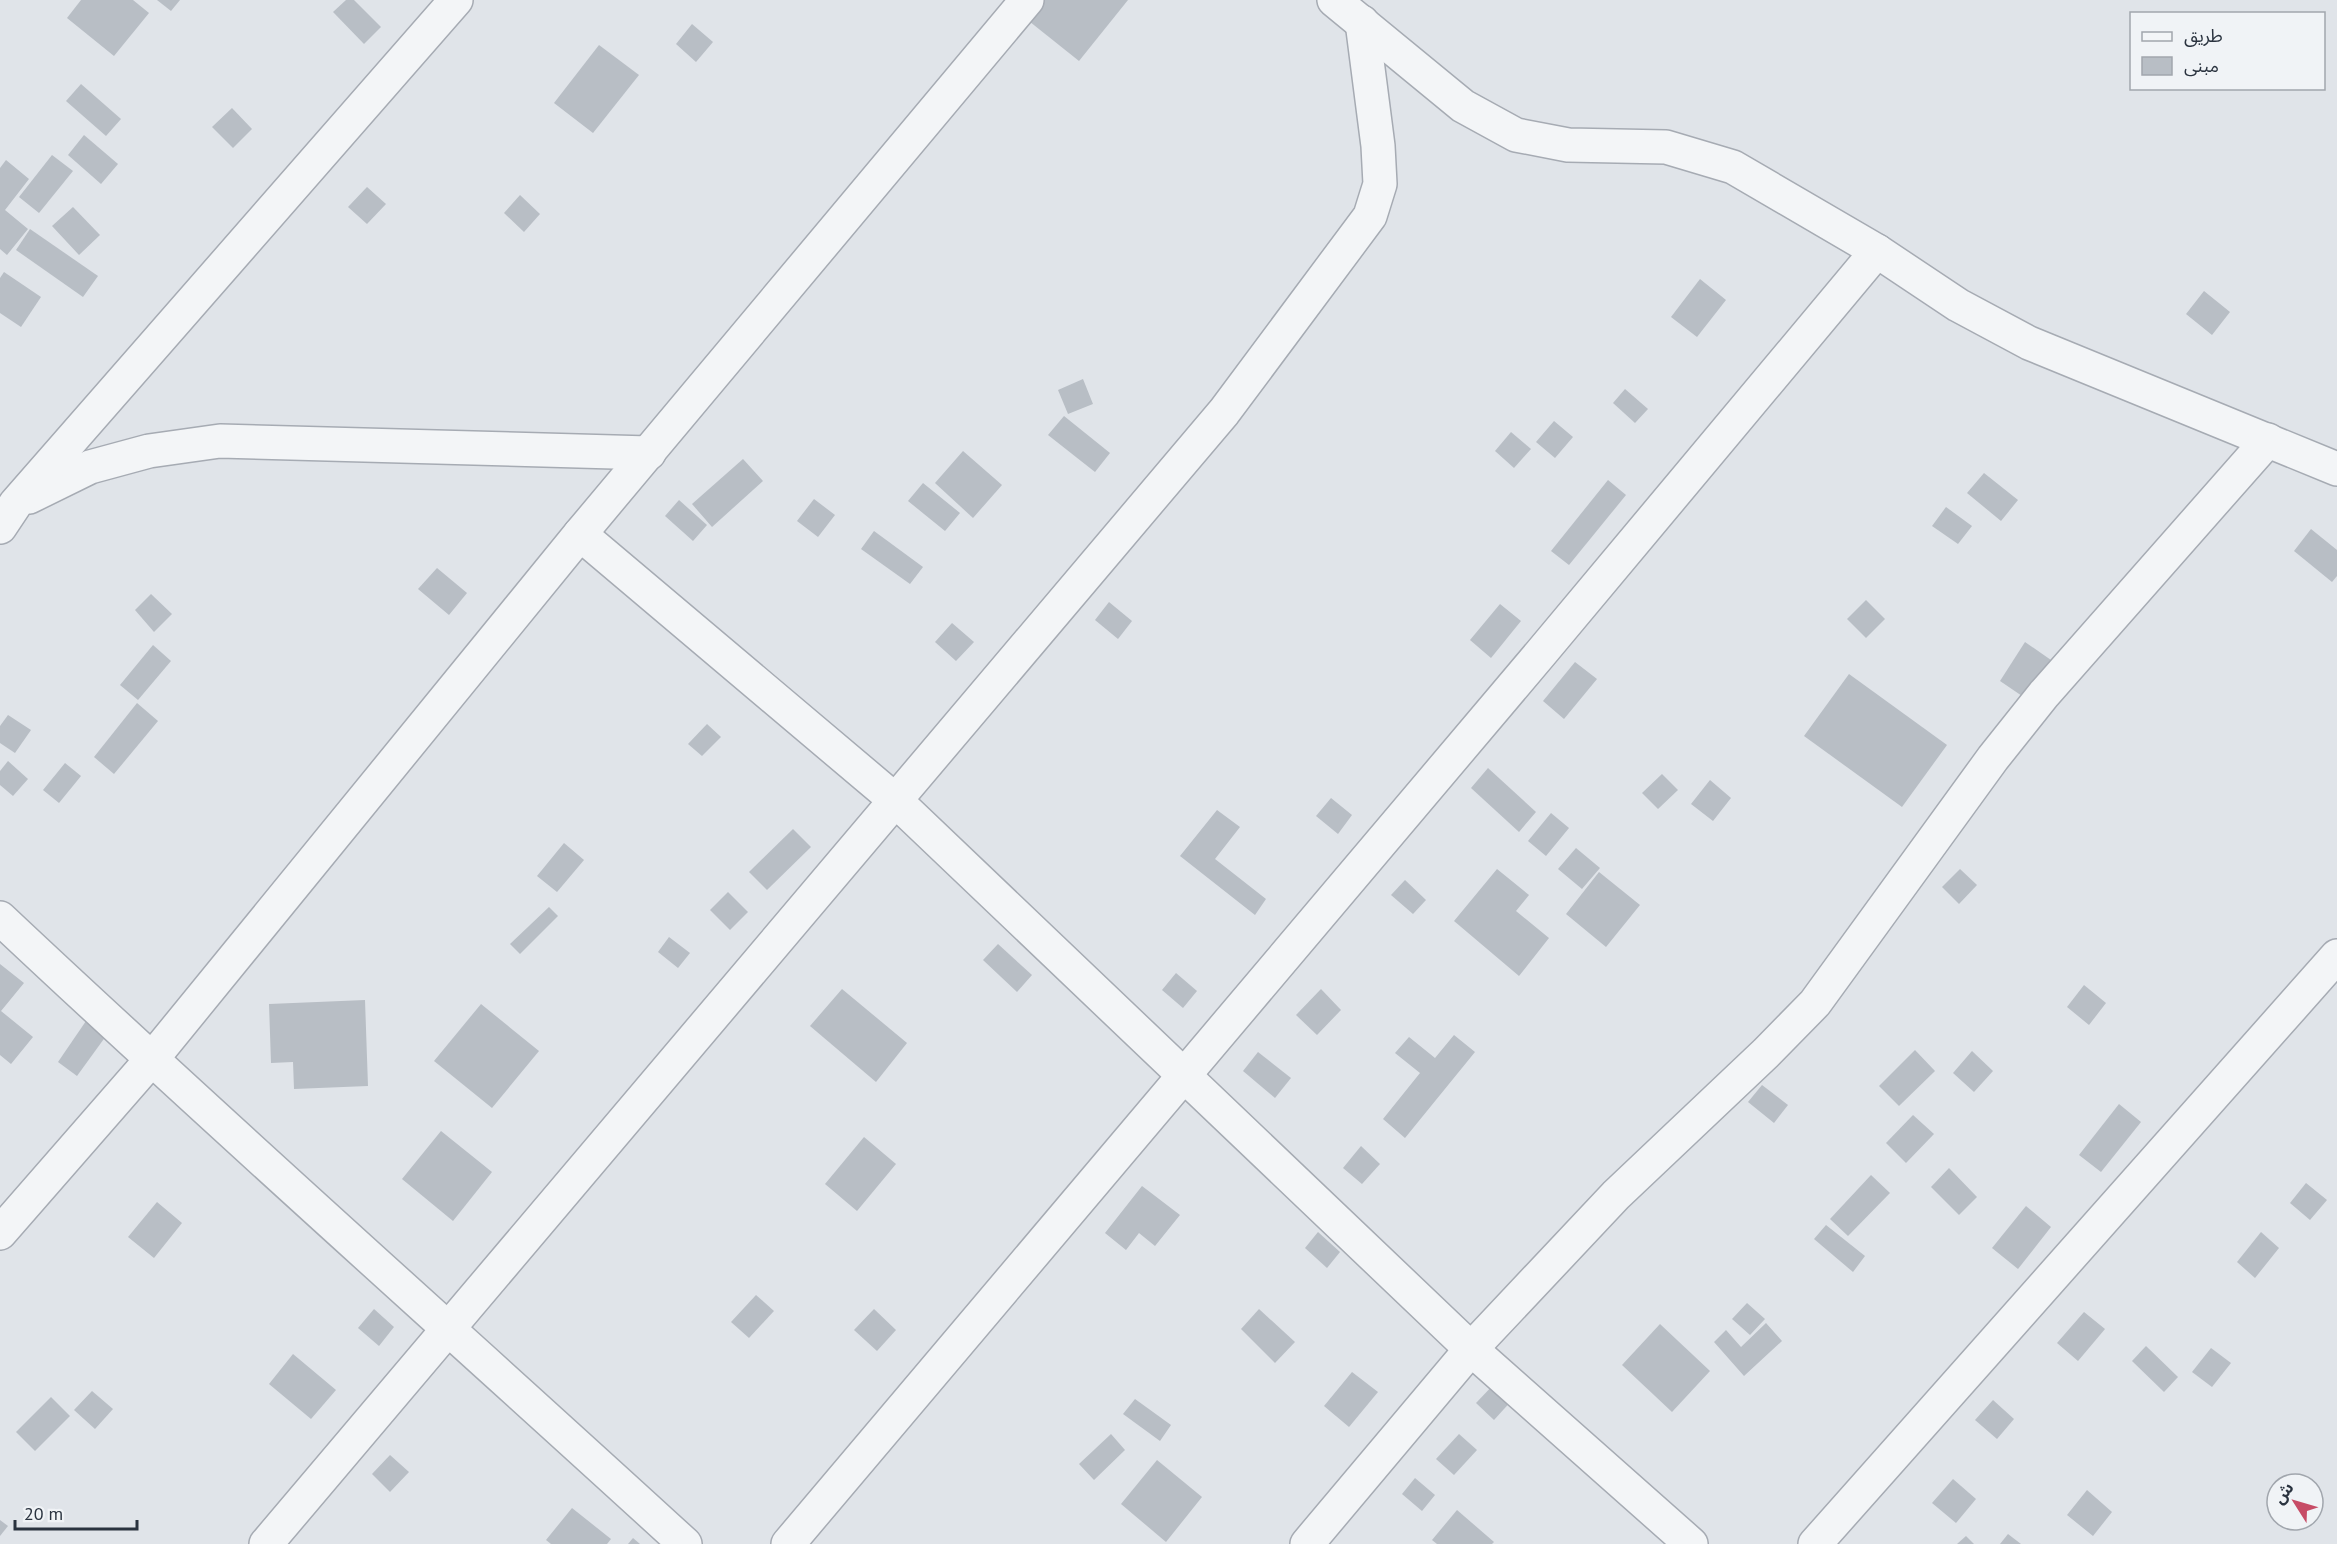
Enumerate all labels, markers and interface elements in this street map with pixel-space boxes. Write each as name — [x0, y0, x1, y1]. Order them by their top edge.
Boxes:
legend — [2130, 12, 2325, 90]
text: طريق — [2184, 24, 2223, 47]
text: مبنى — [2184, 54, 2219, 77]
north arrow — [2265, 1472, 2325, 1532]
text: ش — [2268, 1478, 2298, 1508]
scale bar — [15, 1493, 136, 1531]
text: 20 m — [24, 1502, 63, 1525]

